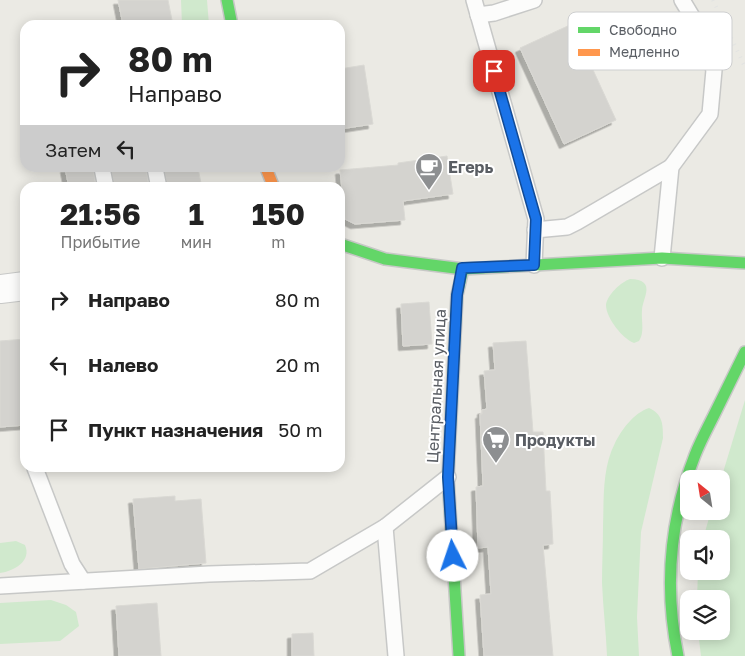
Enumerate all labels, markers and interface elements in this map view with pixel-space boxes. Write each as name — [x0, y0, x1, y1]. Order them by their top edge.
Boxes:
legend — [568, 12, 732, 70]
text: Свободно — [609, 21, 677, 38]
text: 80 m — [128, 38, 213, 80]
icon: right — [45, 40, 110, 105]
text: Медленно — [609, 43, 680, 60]
pin — [473, 50, 515, 92]
icon: arrive — [480, 57, 508, 85]
text: Направо — [128, 80, 222, 107]
icon: left — [112, 135, 140, 163]
text: Затем — [45, 138, 102, 161]
cafe icon: Егерь — [414, 152, 444, 191]
place label: Егерь — [448, 157, 493, 177]
text: 21:56 — [60, 196, 141, 232]
text: 1 — [189, 196, 204, 232]
text: 150 — [252, 196, 305, 232]
text: Прибытие — [61, 232, 140, 252]
text: мин — [181, 232, 212, 252]
text: m — [271, 232, 285, 252]
icon: right — [45, 286, 73, 314]
text: Направо — [88, 288, 170, 311]
text: 80 m — [275, 288, 320, 311]
street label: Центральная улица — [422, 308, 450, 464]
icon: left — [45, 351, 73, 379]
text: Налево — [88, 353, 158, 376]
text: 20 m — [276, 353, 320, 376]
icon: arrive — [45, 416, 73, 444]
text: Пункт назначения — [88, 418, 263, 441]
text: 50 m — [278, 418, 323, 441]
supermarket icon: Продукты — [481, 425, 511, 464]
place label: Продукты — [515, 430, 595, 450]
north arrow — [680, 470, 730, 520]
map controls — [680, 470, 730, 640]
position arrow — [426, 529, 478, 581]
button: sound — [680, 530, 730, 580]
button: layers — [680, 590, 730, 640]

